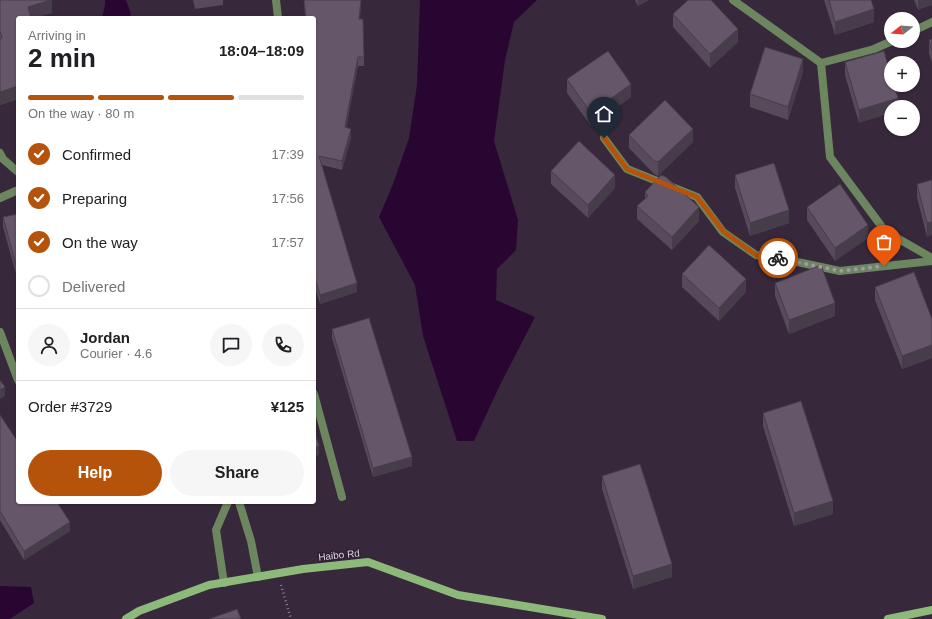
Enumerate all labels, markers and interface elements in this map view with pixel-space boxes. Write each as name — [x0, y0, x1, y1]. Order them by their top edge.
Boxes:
north arrow — [884, 12, 920, 48]
map controls — [884, 12, 920, 136]
text: Arriving in — [28, 28, 86, 43]
text: 18:04–18:09 — [219, 42, 304, 59]
text: 2 min — [28, 43, 96, 73]
button: + — [884, 56, 920, 92]
pin — [587, 97, 621, 138]
button: − — [884, 100, 920, 136]
icon: home — [593, 103, 615, 125]
text: On the way · 80 m — [28, 106, 134, 121]
icon: check — [28, 143, 50, 165]
text: Confirmed — [62, 146, 131, 163]
text: 17:39 — [271, 147, 304, 162]
icon: check — [28, 187, 50, 209]
text: Preparing — [62, 190, 127, 207]
text: 17:56 — [271, 191, 304, 206]
pin — [867, 225, 901, 266]
icon: check — [28, 231, 50, 253]
icon: bag — [873, 231, 895, 253]
text: On the way — [62, 234, 138, 251]
text: 17:57 — [271, 235, 304, 250]
courier — [758, 238, 798, 278]
icon: bike — [767, 247, 789, 269]
text: Delivered — [62, 278, 125, 295]
button: person — [28, 324, 70, 366]
button: chat — [210, 324, 252, 366]
button: phone — [262, 324, 304, 366]
text: Jordan — [80, 329, 130, 346]
text: Courier · 4.6 — [80, 346, 152, 361]
text: Order #3729 — [28, 398, 112, 415]
text: ¥125 — [271, 398, 304, 415]
button: Help — [28, 450, 162, 496]
button: Share — [170, 450, 304, 496]
street label: Haibo Rd — [318, 547, 360, 563]

